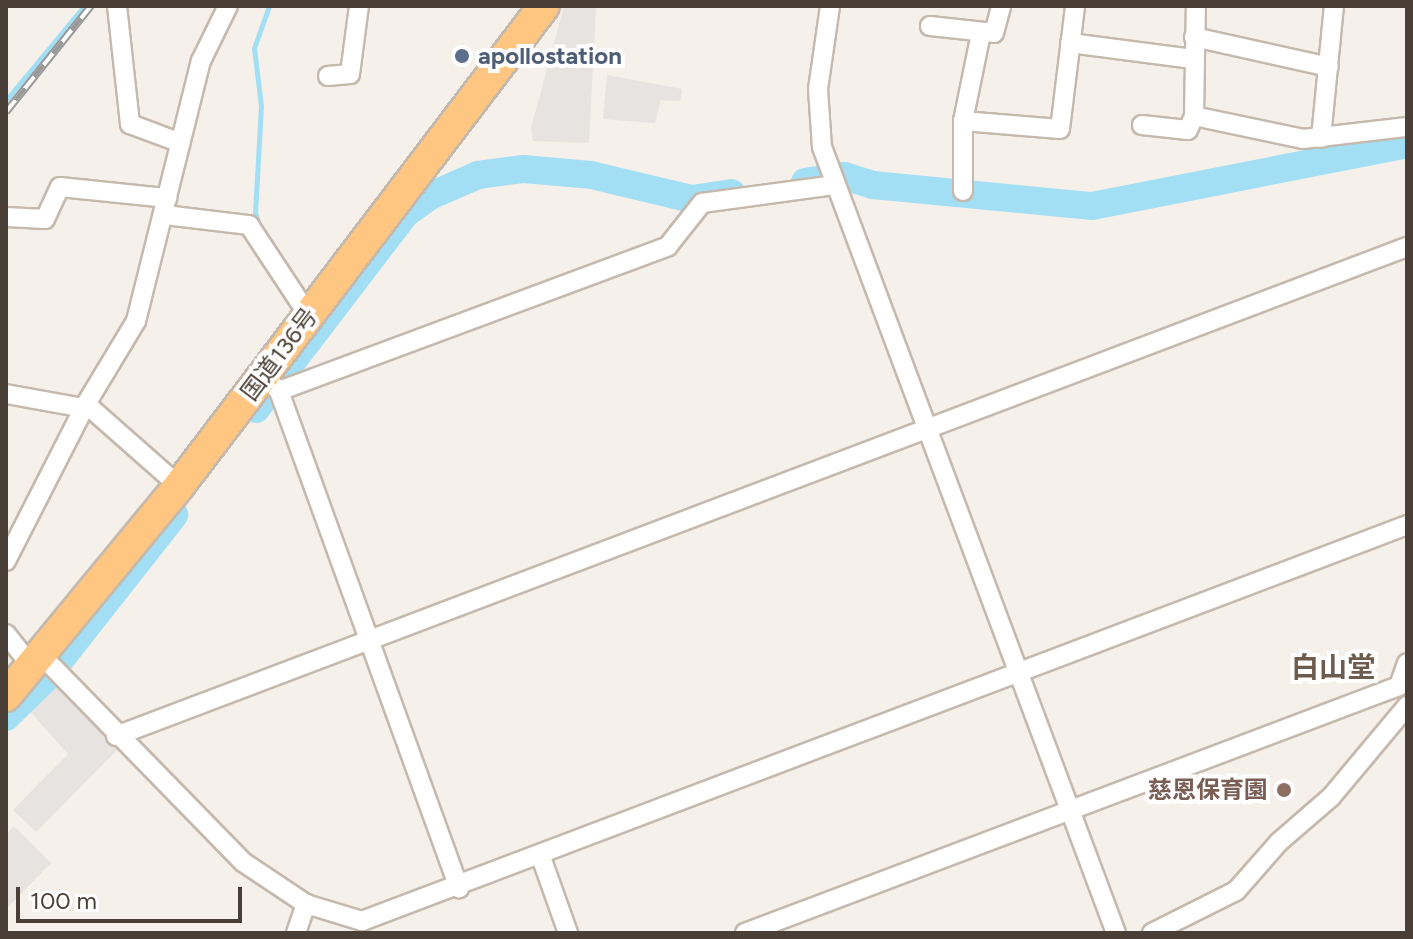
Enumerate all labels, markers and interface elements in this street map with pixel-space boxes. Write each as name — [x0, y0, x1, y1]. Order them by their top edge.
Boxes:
place label: apollostation — [478, 42, 622, 70]
marker: apollostation — [453, 47, 471, 65]
street label: 国道136号 — [235, 302, 323, 406]
district label: 白山堂 — [1291, 650, 1375, 684]
place label: 慈恩保育園 — [1148, 776, 1268, 804]
marker: 慈恩保育園 — [1275, 781, 1293, 799]
scale bar — [20, 871, 246, 921]
text: 100 m — [30, 886, 97, 915]

